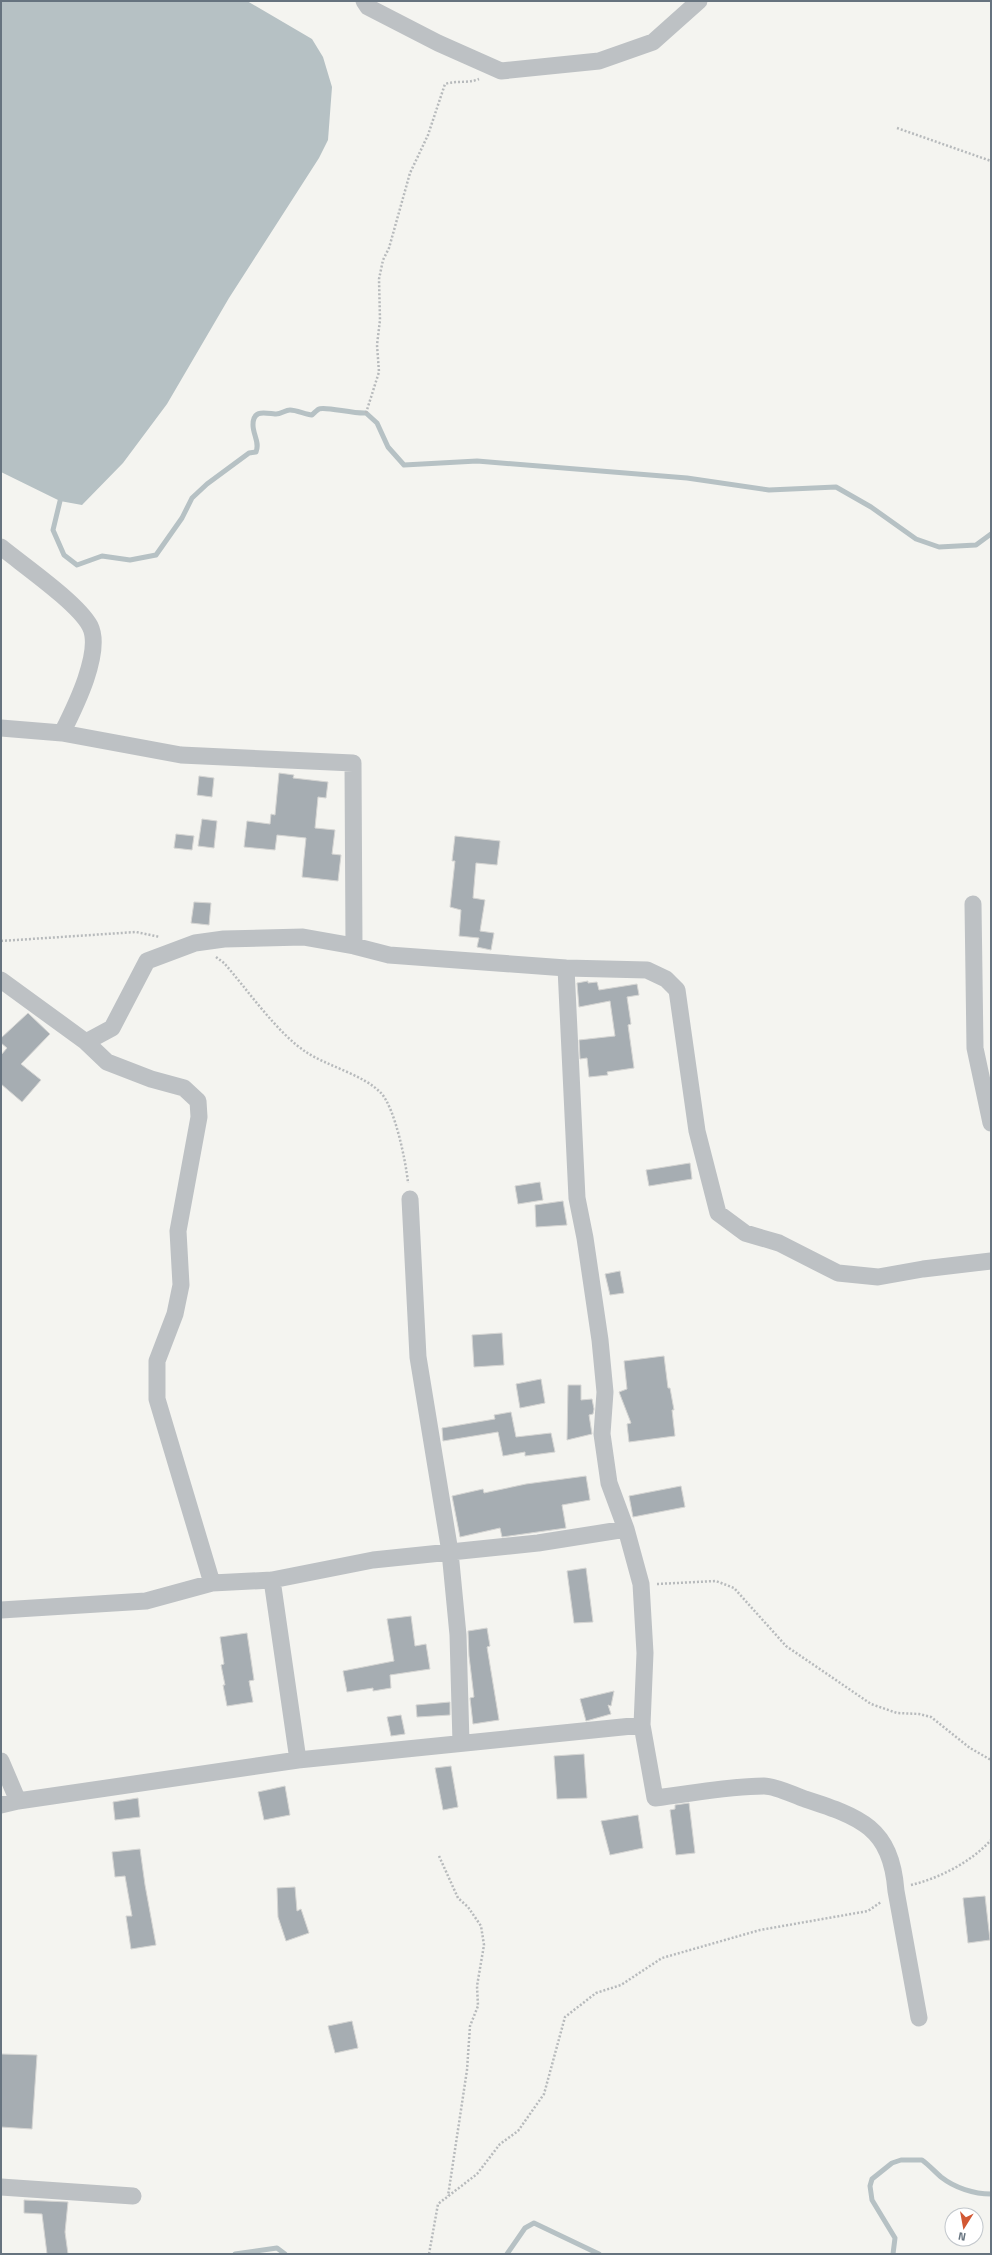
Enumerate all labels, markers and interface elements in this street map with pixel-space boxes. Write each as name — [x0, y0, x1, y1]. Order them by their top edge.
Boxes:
north arrow — [944, 2207, 984, 2247]
text: N — [957, 2228, 967, 2245]

